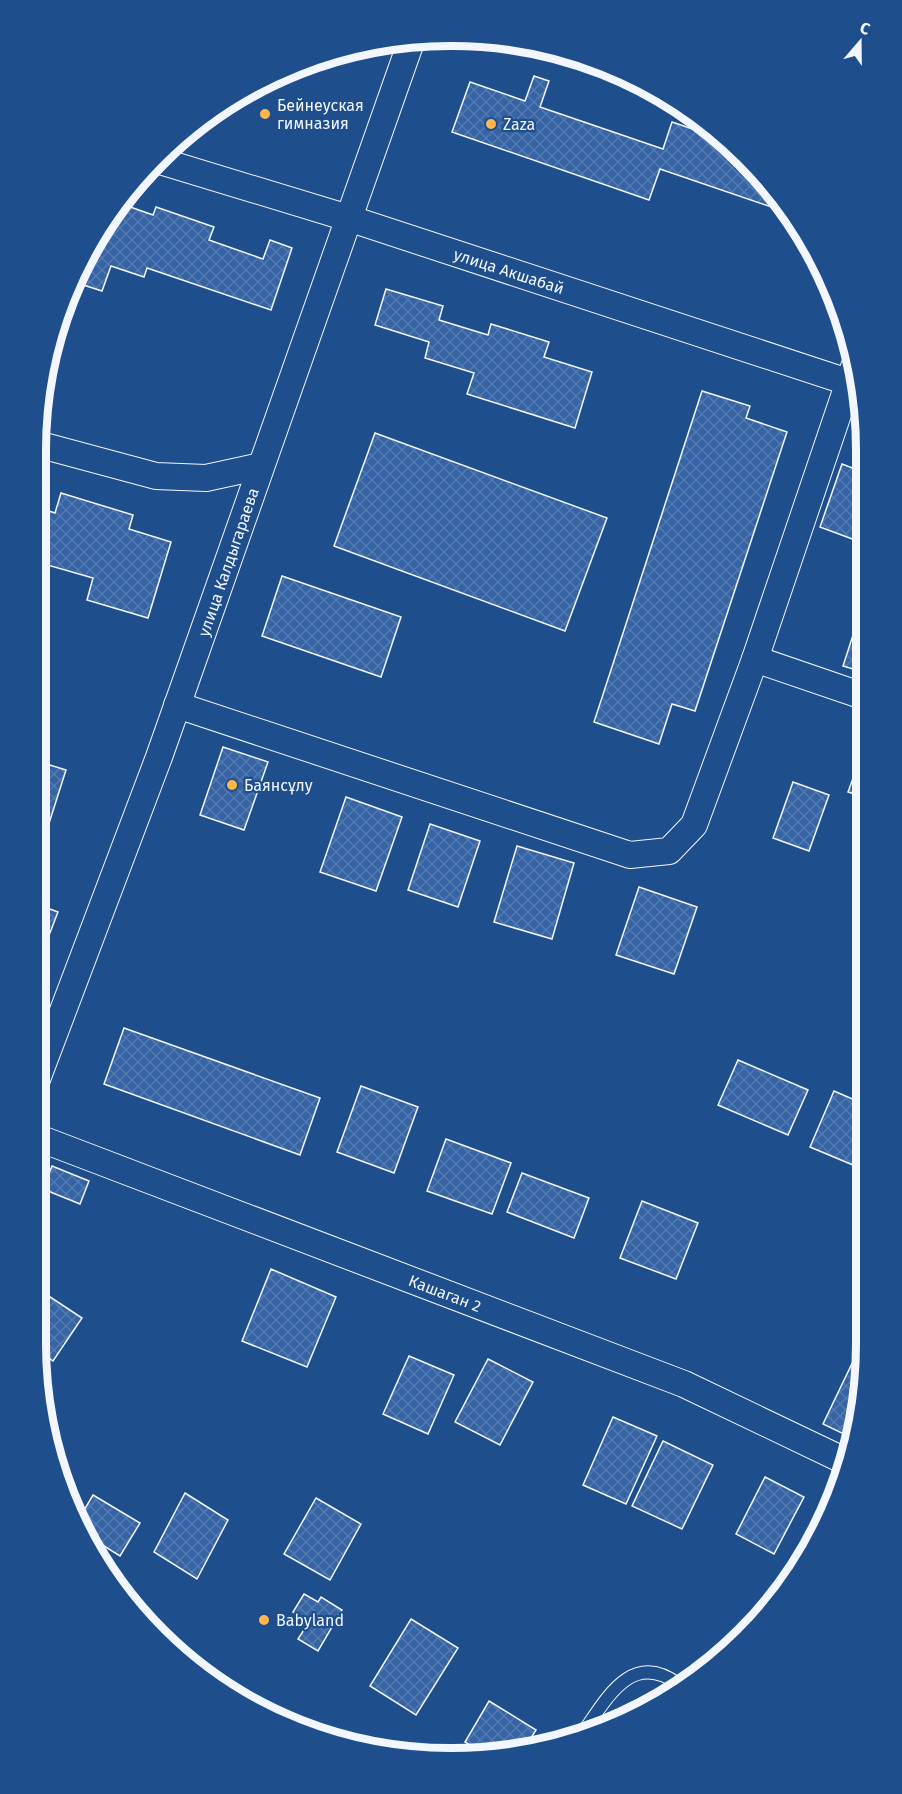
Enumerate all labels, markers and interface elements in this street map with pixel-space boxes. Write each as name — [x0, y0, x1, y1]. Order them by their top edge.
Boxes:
north arrow — [830, 12, 890, 72]
text: С — [857, 18, 873, 39]
place label: Бейнеуская гимназия — [277, 96, 364, 133]
marker: Бейнеуская гимназия — [258, 107, 272, 121]
place label: Zaza — [503, 115, 535, 134]
marker: Zaza — [484, 117, 498, 131]
street label: улица Акшабай — [451, 245, 567, 298]
street label: улица Калдыгараева — [194, 485, 263, 639]
place label: Баянсұлу — [244, 776, 313, 795]
marker: Баянсұлу — [225, 778, 239, 792]
street label: Кашаган 2 — [406, 1271, 484, 1316]
place label: Babyland — [276, 1611, 344, 1630]
marker: Babyland — [257, 1613, 271, 1627]

